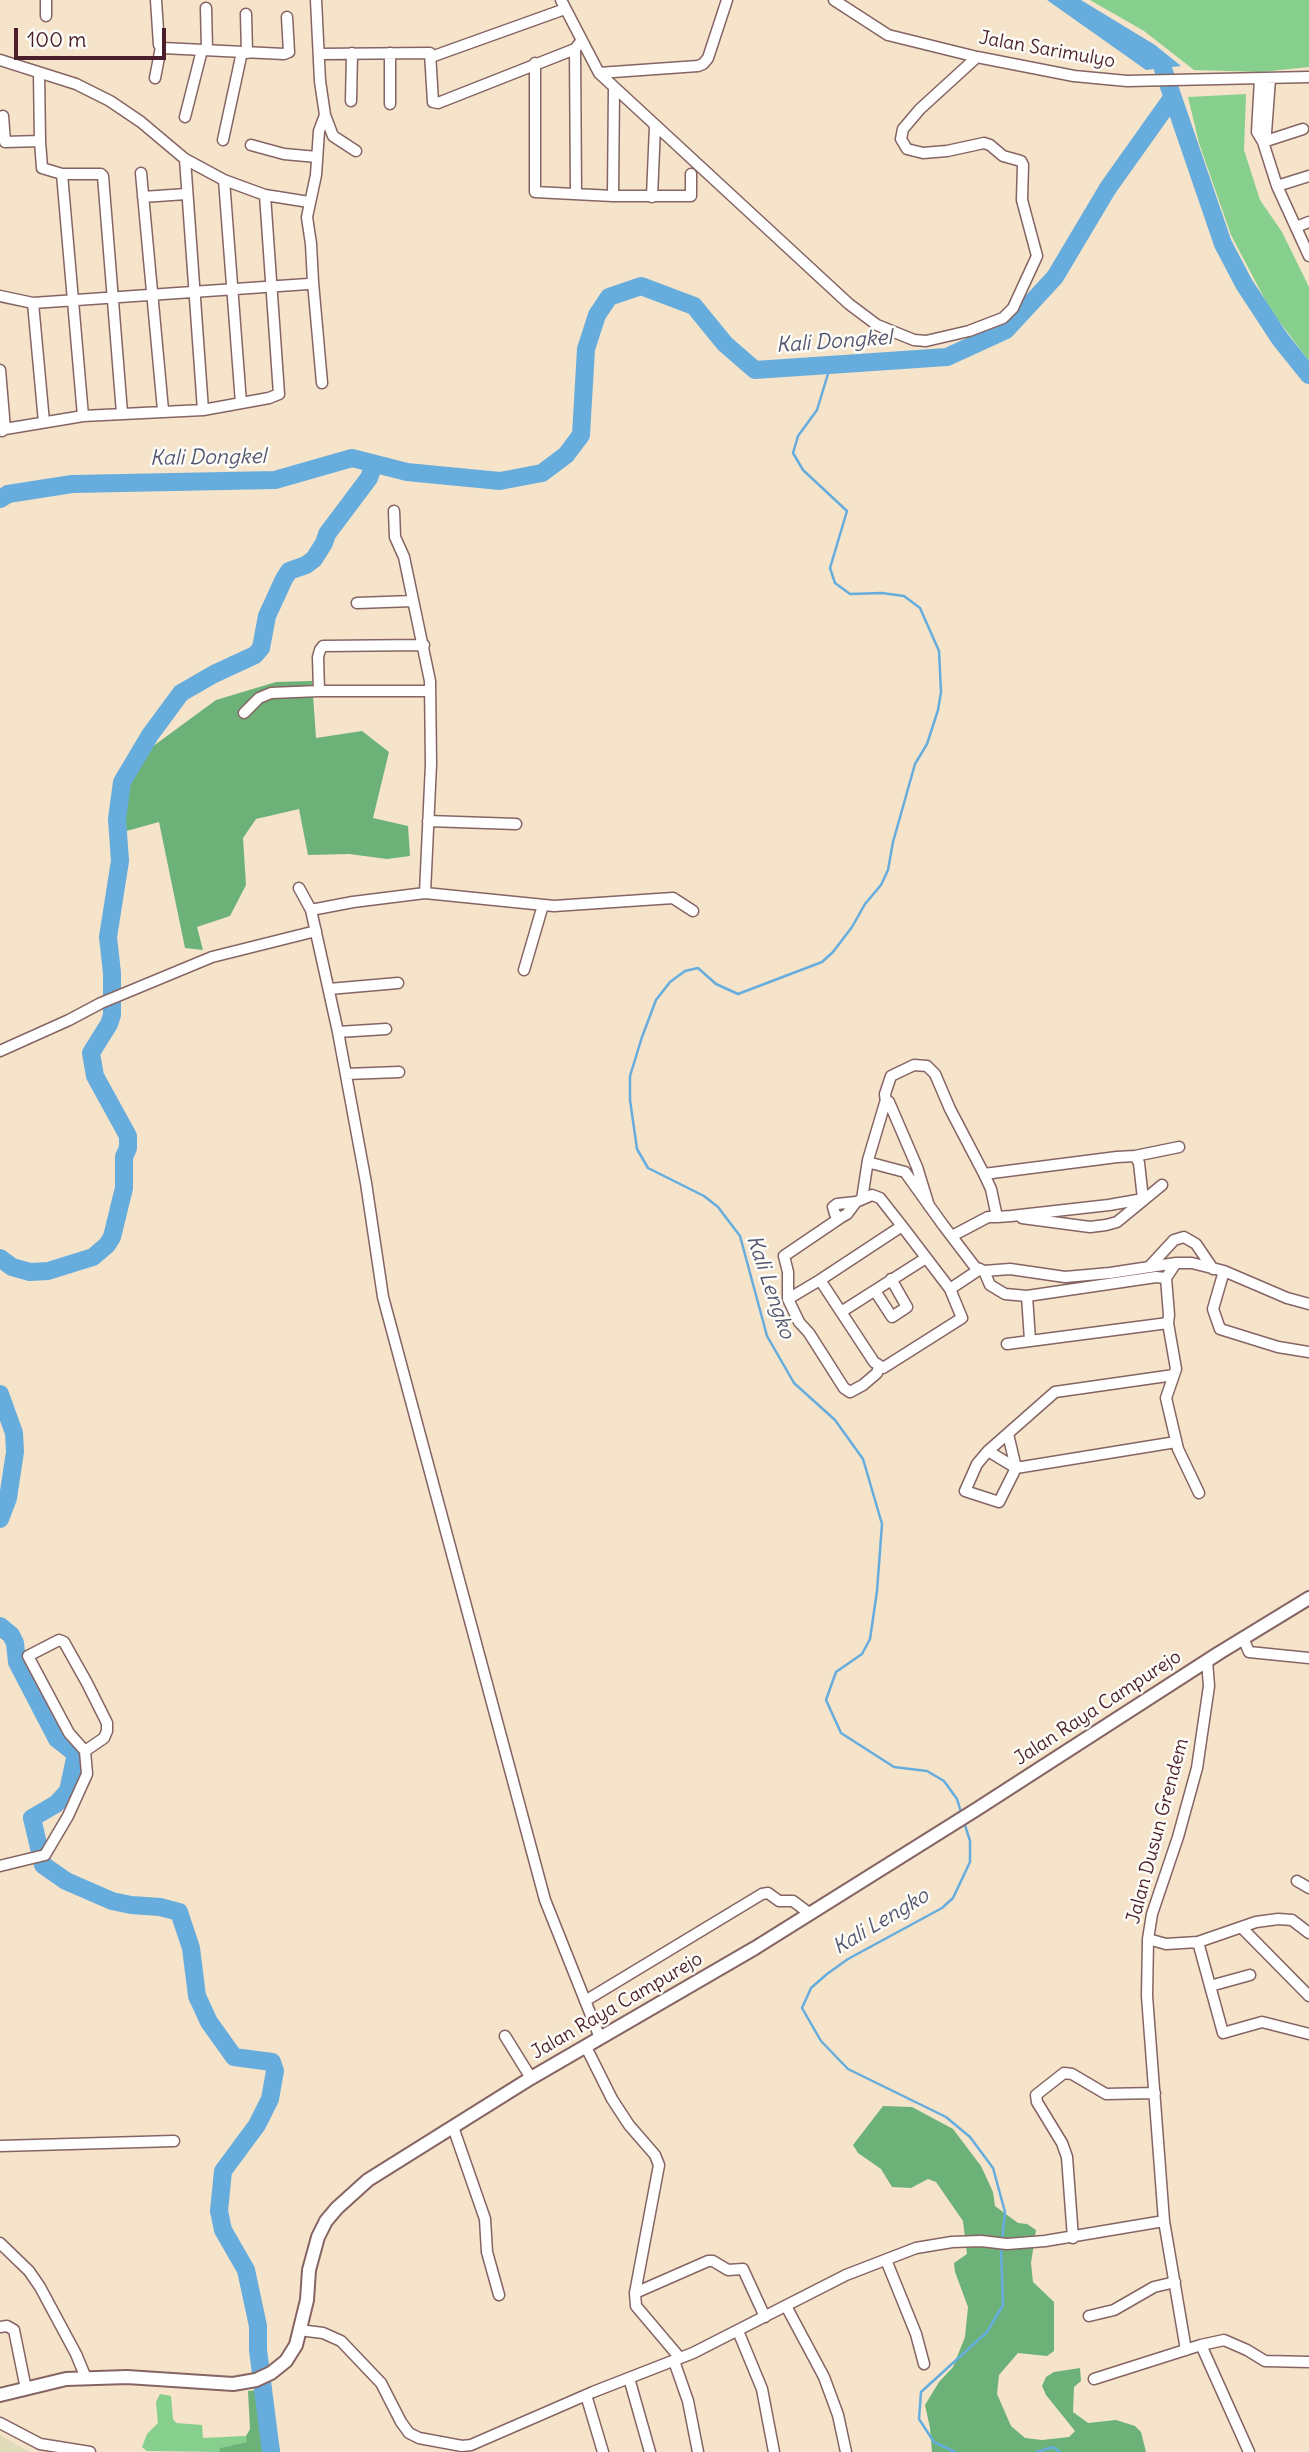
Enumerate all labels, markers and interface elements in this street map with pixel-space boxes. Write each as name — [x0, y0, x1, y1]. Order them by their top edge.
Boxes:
scale bar — [18, 14, 170, 58]
text: 100 m — [27, 26, 86, 53]
street label: Jalan Sarimulyo — [977, 27, 1117, 73]
water label: Kali Dongkel — [775, 325, 893, 359]
water label: Kali Dongkel — [150, 444, 266, 472]
water label: Kali Lengko — [741, 1232, 799, 1342]
street label: Jalan Raya Campurejo — [1010, 1646, 1186, 1770]
street label: Jalan Dusun Grendem — [1122, 1736, 1194, 1926]
water label: Kali Lengko — [828, 1884, 934, 1960]
street label: Jalan Raya Campurejo — [527, 1948, 707, 2064]

